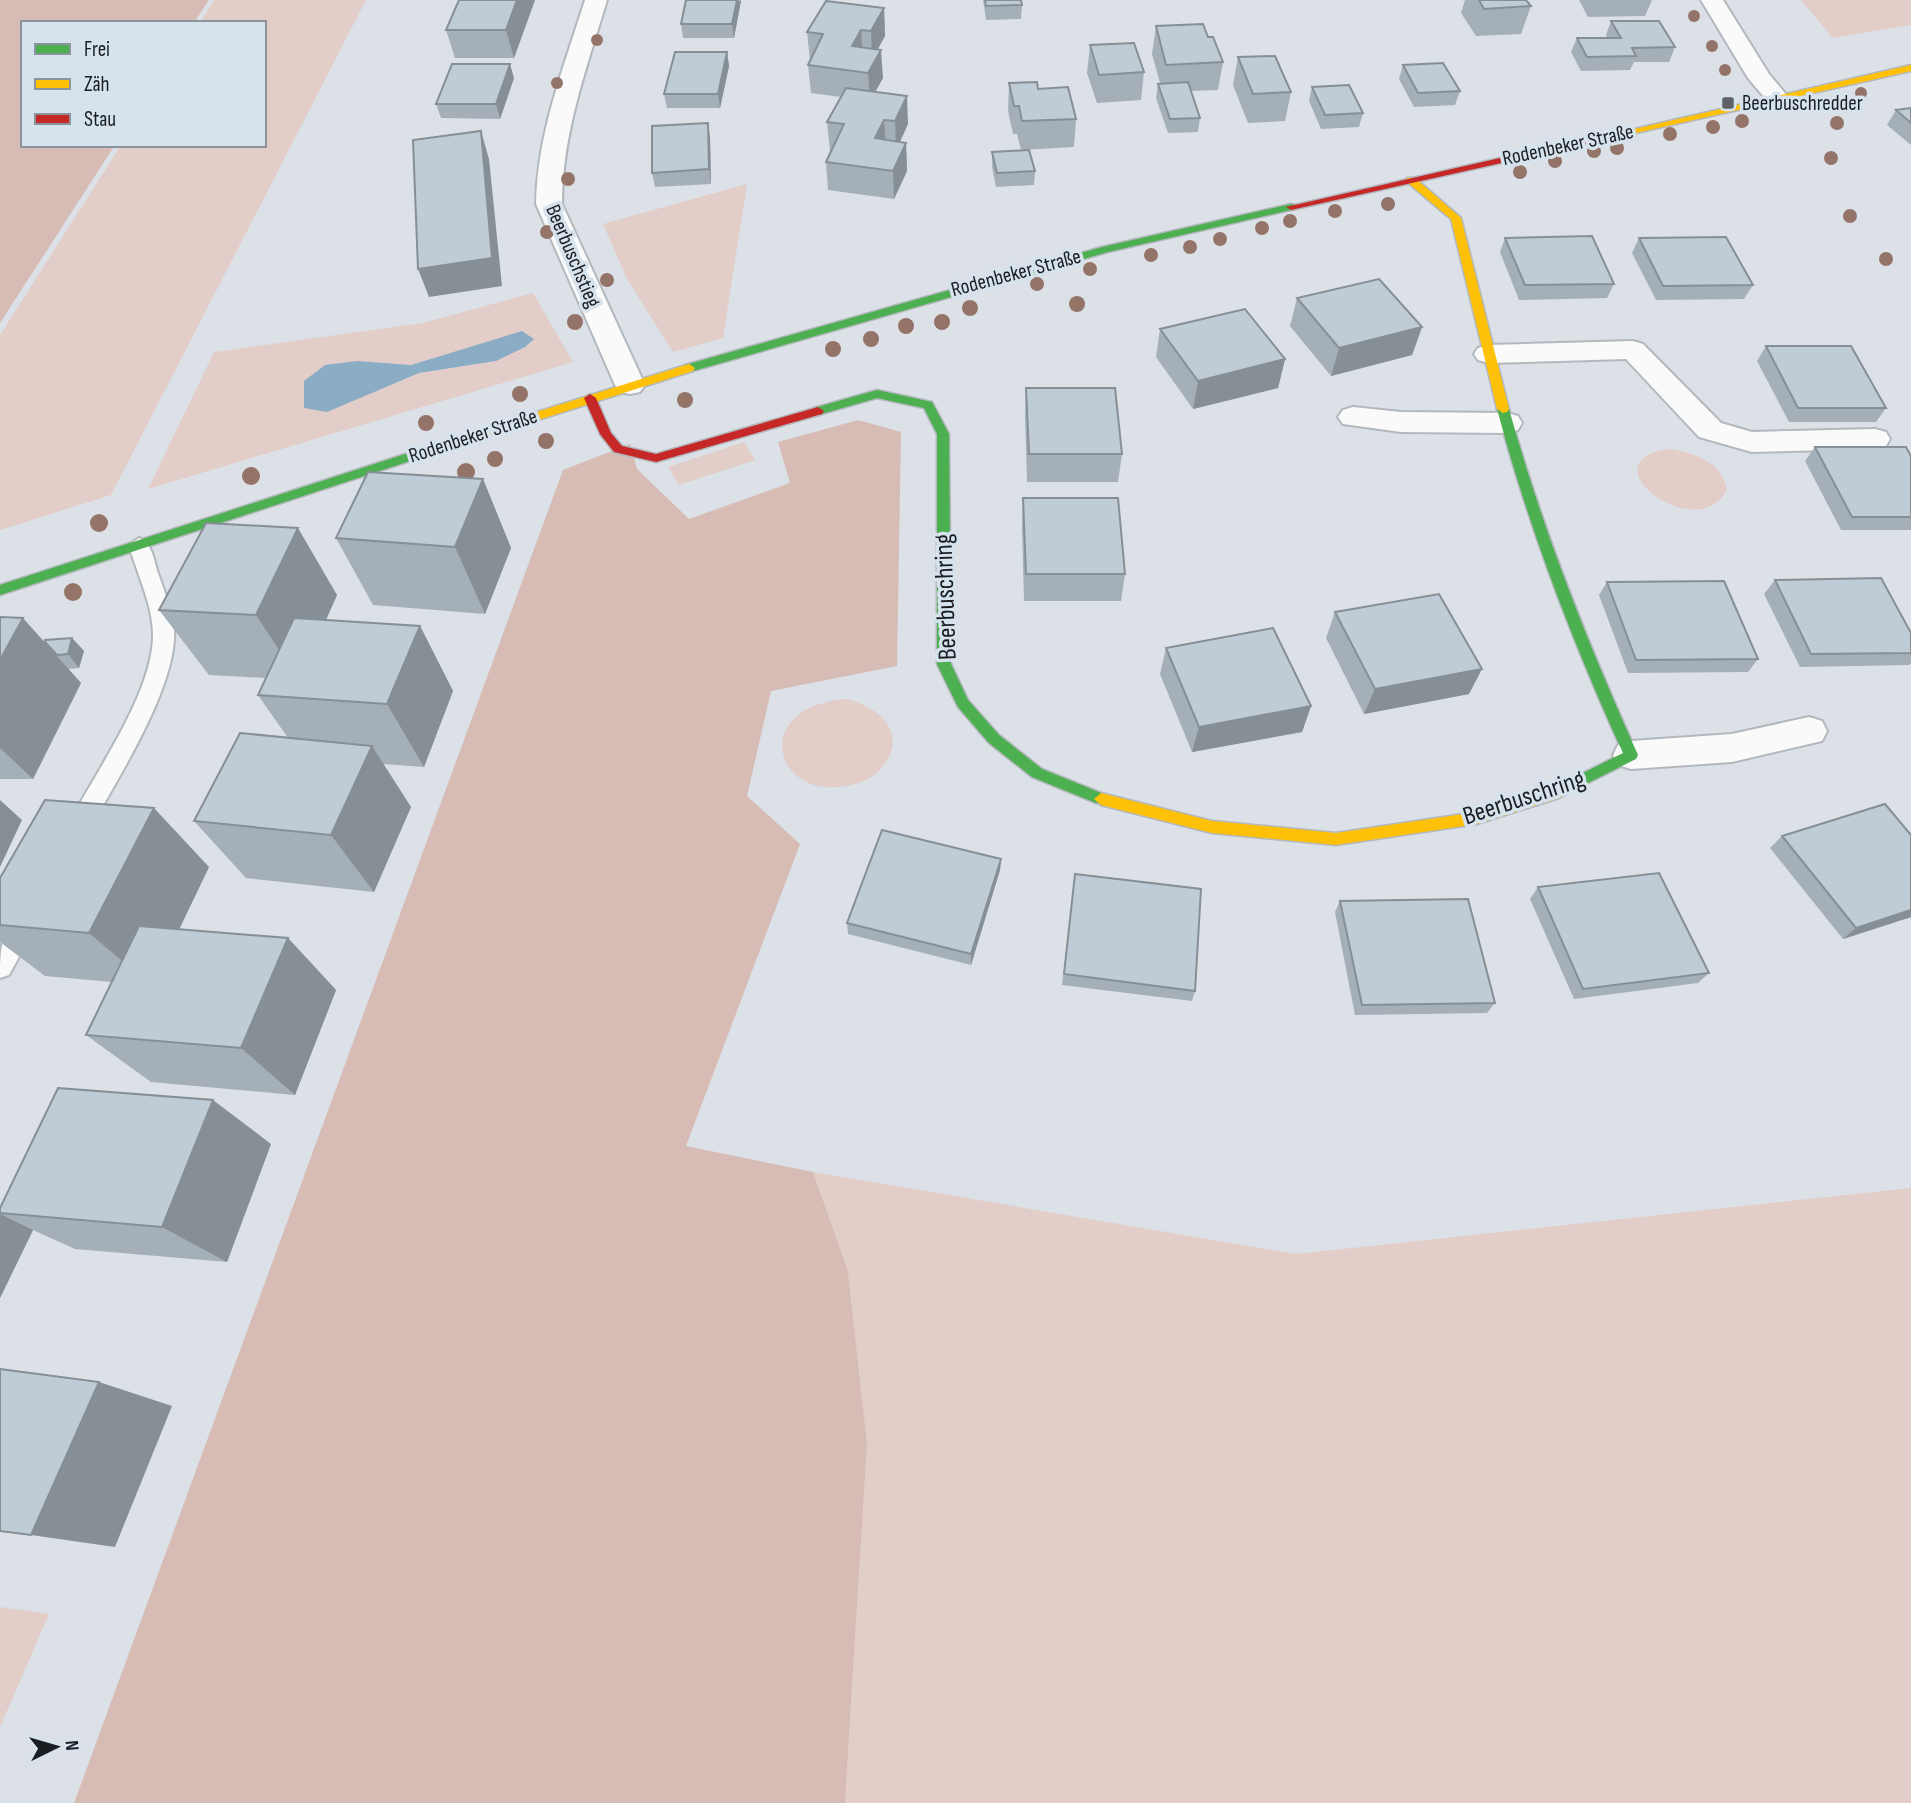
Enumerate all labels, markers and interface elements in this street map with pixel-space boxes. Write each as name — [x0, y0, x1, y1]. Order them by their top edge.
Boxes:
legend — [21, 21, 266, 147]
text: Frei — [84, 37, 110, 62]
text: Zäh — [84, 72, 110, 97]
place label: Beerbuschredder — [1742, 91, 1863, 116]
marker: Beerbuschredder — [1720, 95, 1736, 111]
text: Stau — [84, 107, 116, 132]
street label: Rodenbeker Straße — [1500, 119, 1636, 171]
street label: Beerbuschstieg — [540, 201, 606, 311]
street label: Rodenbeker Straße — [948, 244, 1084, 302]
street label: Rodenbeker Straße — [406, 403, 540, 469]
street label: Beerbuschring — [928, 533, 964, 661]
street label: Beerbuschring — [1459, 764, 1589, 832]
north arrow — [21, 1712, 91, 1782]
text: N — [60, 1740, 83, 1752]

